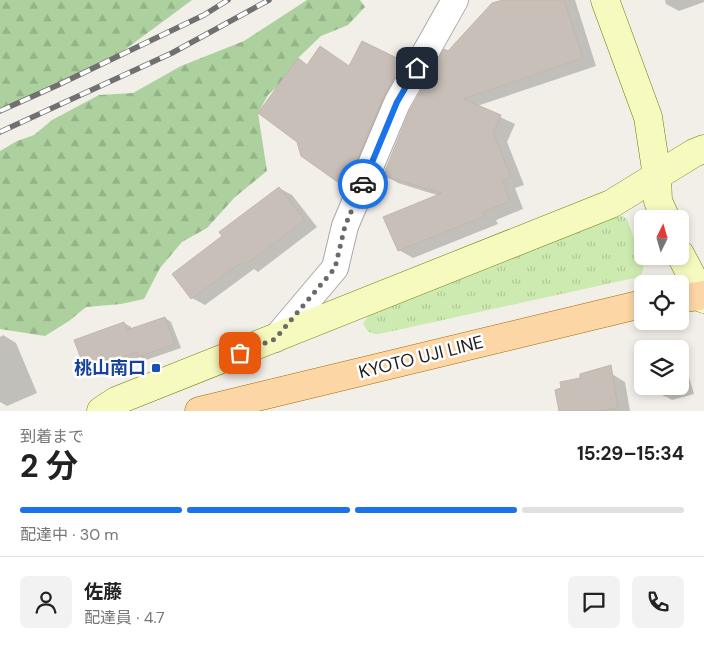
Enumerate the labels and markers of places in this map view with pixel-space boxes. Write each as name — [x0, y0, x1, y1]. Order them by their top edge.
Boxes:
pin — [396, 47, 438, 89]
pin — [219, 332, 261, 374]
place label: 桃山南口 — [74, 356, 146, 380]
marker: 桃山南口 — [150, 362, 162, 374]

